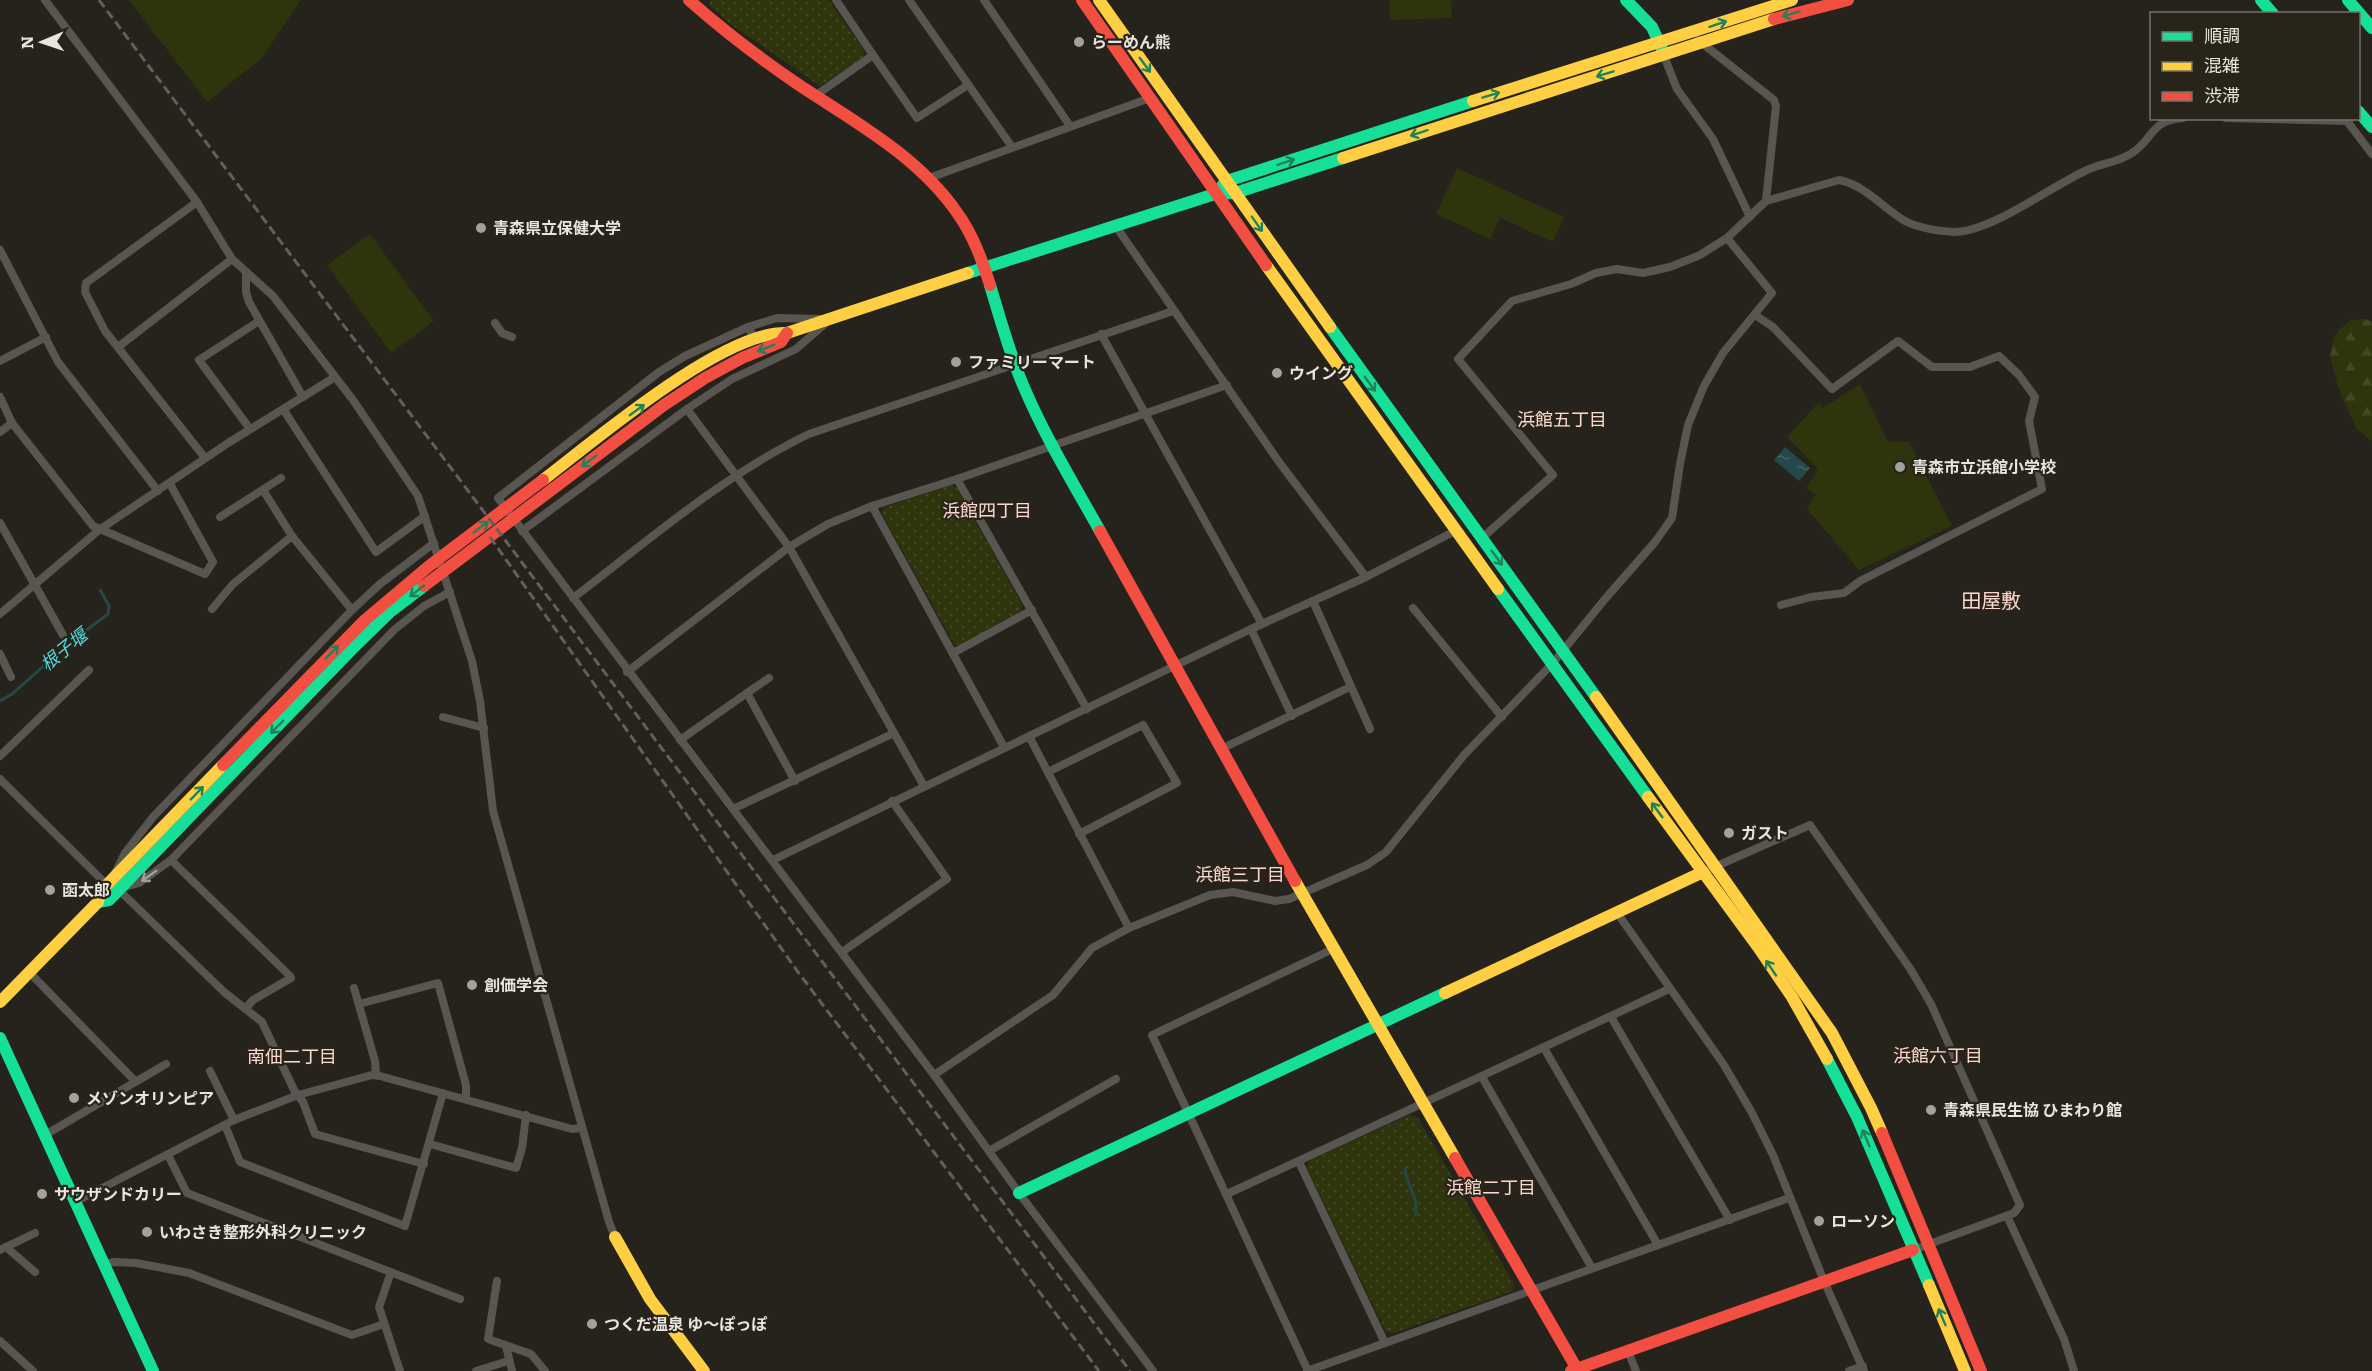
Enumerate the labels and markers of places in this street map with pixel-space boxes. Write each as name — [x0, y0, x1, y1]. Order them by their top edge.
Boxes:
place label: らーめん熊 — [1091, 29, 1171, 53]
marker: らーめん熊 — [1072, 35, 1086, 49]
place label: 青森県立保健大学 — [493, 215, 621, 239]
marker: 青森県立保健大学 — [474, 221, 488, 235]
place label: ファミリーマート — [968, 349, 1096, 373]
marker: ファミリーマート — [949, 355, 963, 369]
place label: ウイング — [1289, 360, 1353, 384]
marker: ウイング — [1270, 366, 1284, 380]
place label: 青森市立浜館小学校 — [1912, 454, 2056, 478]
marker: 青森市立浜館小学校 — [1893, 460, 1907, 474]
place label: ガスト — [1741, 820, 1789, 844]
marker: ガスト — [1722, 826, 1736, 840]
place label: 函太郎 — [62, 877, 110, 901]
marker: 函太郎 — [43, 883, 57, 897]
place label: 創価学会 — [484, 972, 548, 996]
marker: 創価学会 — [465, 978, 479, 992]
place label: メゾンオリンピア — [86, 1085, 214, 1109]
marker: メゾンオリンピア — [67, 1091, 81, 1105]
place label: 青森県民生協 ひまわり館 — [1943, 1097, 2122, 1121]
marker: 青森県民生協 ひまわり館 — [1924, 1103, 1938, 1117]
place label: サウザンドカリー — [54, 1181, 182, 1205]
marker: サウザンドカリー — [35, 1187, 49, 1201]
place label: ローソン — [1831, 1208, 1895, 1232]
marker: ローソン — [1812, 1214, 1826, 1228]
place label: いわさき整形外科クリニック — [159, 1219, 367, 1243]
marker: いわさき整形外科クリニック — [140, 1225, 154, 1239]
place label: つくだ温泉 ゆ～ぽっぽ — [604, 1311, 767, 1335]
marker: つくだ温泉 ゆ～ぽっぽ — [585, 1317, 599, 1331]

